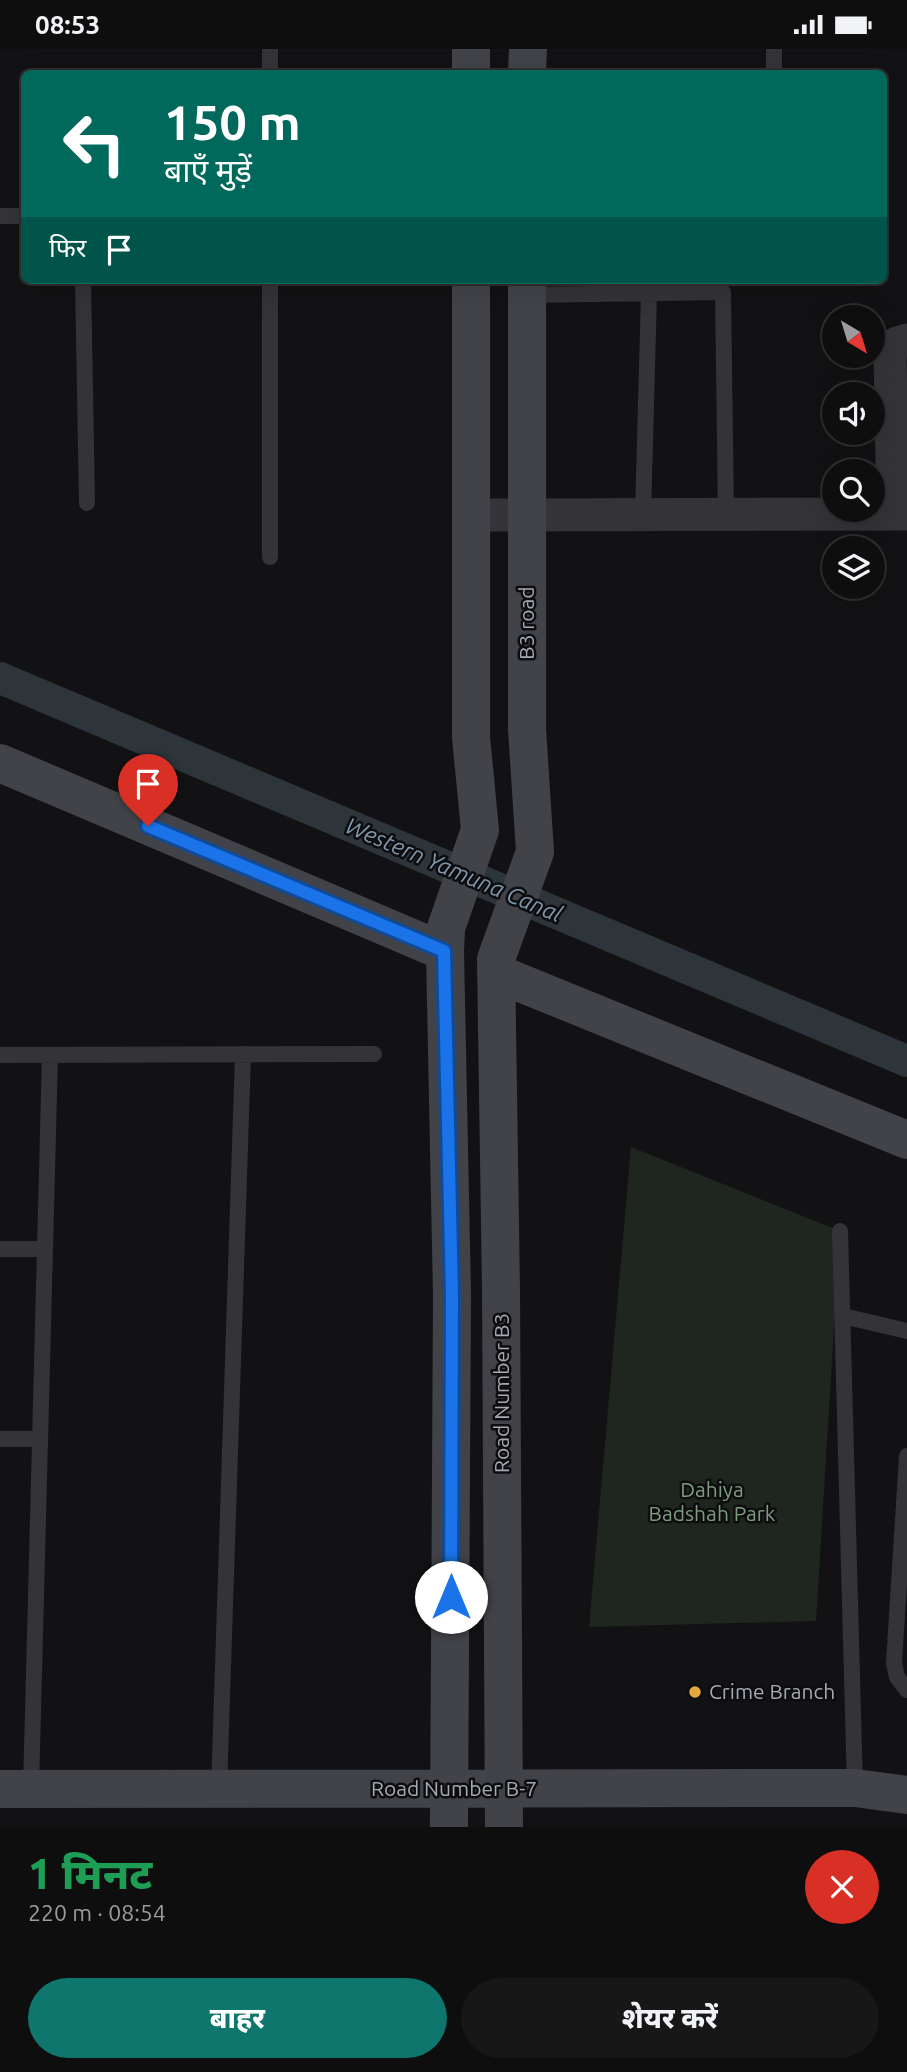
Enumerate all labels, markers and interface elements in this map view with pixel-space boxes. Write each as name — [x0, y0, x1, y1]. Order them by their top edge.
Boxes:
text: 08:53 — [35, 10, 100, 39]
text: 150 m — [164, 94, 301, 149]
icon: left — [49, 98, 140, 189]
text: बाएँ मुड़ें — [164, 152, 252, 188]
icon: arrive — [100, 231, 138, 269]
text: फिर — [49, 233, 86, 262]
north arrow — [822, 305, 886, 367]
map controls — [822, 305, 885, 599]
button: sound — [822, 382, 885, 445]
button: search — [822, 459, 885, 522]
button: layers — [822, 536, 885, 599]
street label: B3 road — [514, 586, 538, 660]
pin — [118, 754, 178, 826]
icon: arrive — [129, 765, 167, 803]
water label: Western Yamuna Canal — [342, 813, 567, 927]
street label: Road Number B3 — [489, 1313, 513, 1473]
park label: Dahiya Badshah Park — [649, 1477, 776, 1525]
position arrow — [414, 1560, 488, 1634]
place label: Crime Branch — [709, 1679, 835, 1703]
marker: Crime Branch — [687, 1684, 703, 1700]
street label: Road Number B-7 — [371, 1776, 537, 1800]
text: 1 मिनट — [28, 1850, 152, 1897]
button: close — [805, 1850, 879, 1924]
text: 220 m · 08:54 — [28, 1900, 166, 1925]
button: बाहर — [28, 1978, 447, 2058]
button: शेयर करें — [461, 1978, 879, 2058]

